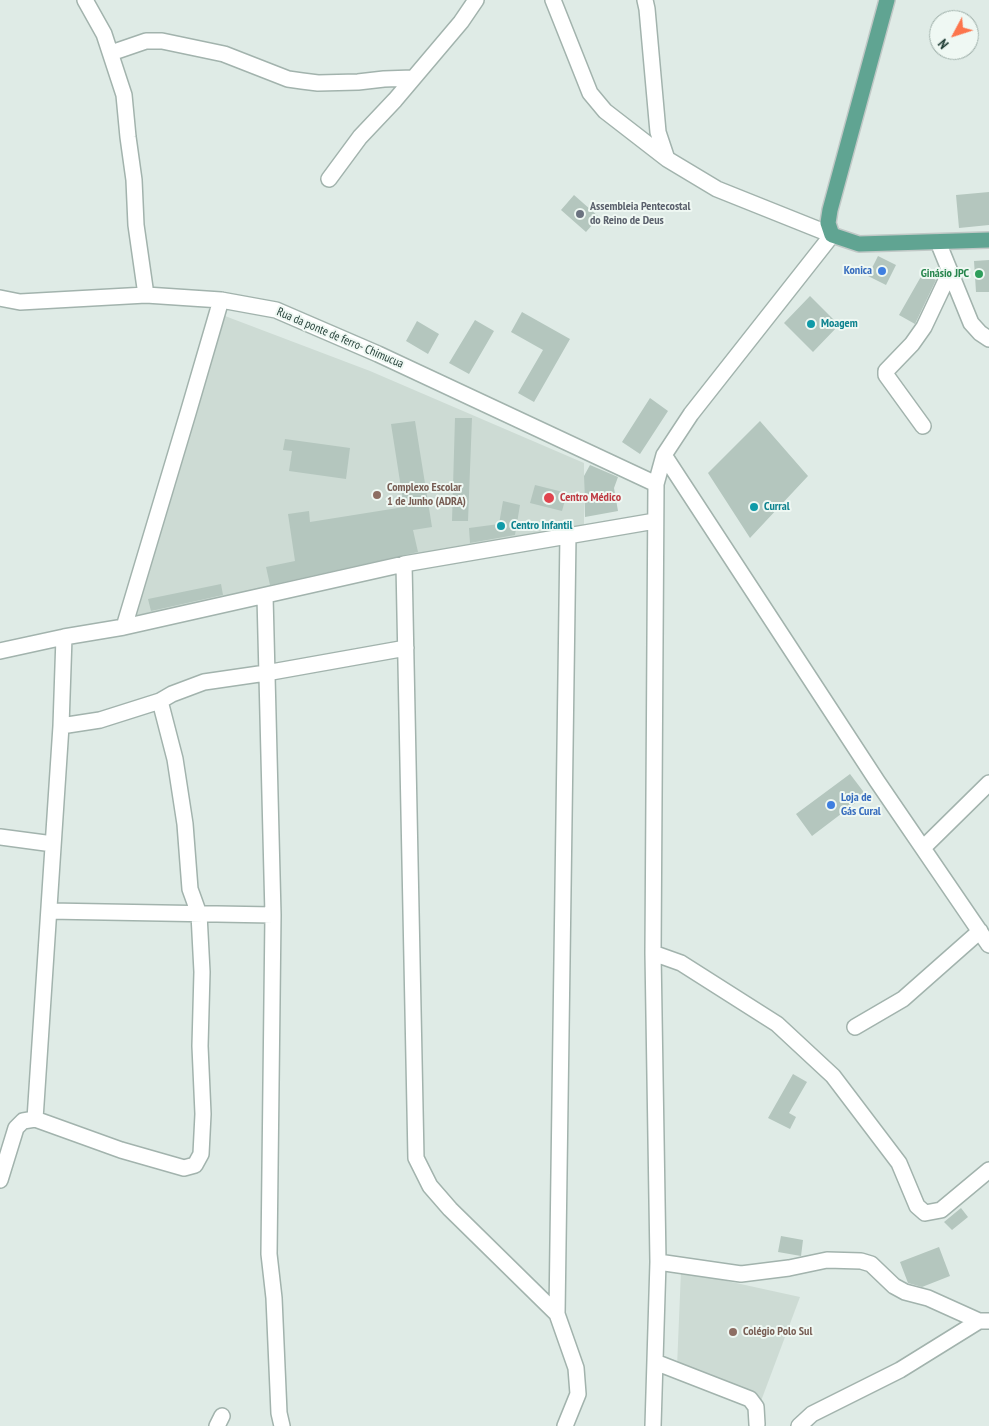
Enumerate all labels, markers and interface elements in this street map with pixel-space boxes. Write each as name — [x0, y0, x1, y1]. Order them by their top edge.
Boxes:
north arrow — [929, 10, 979, 60]
text: N — [934, 35, 953, 53]
place label: Assembleia Pentecostal do Reino de Deus — [590, 200, 690, 228]
marker: Assembleia Pentecostal do Reino de Deus — [574, 208, 586, 220]
place label: Konica — [844, 264, 872, 278]
marker: Konica — [876, 265, 888, 277]
place label: Ginásio JPC — [921, 267, 969, 281]
marker: Ginásio JPC — [973, 268, 985, 280]
street label: Rua da ponte de ferro- Chimucua — [274, 305, 406, 371]
place label: Moagem — [821, 317, 858, 331]
marker: Moagem — [805, 318, 817, 330]
place label: Complexo Escolar 1 de Junho (ADRA) — [387, 481, 466, 509]
marker: Complexo Escolar 1 de Junho (ADRA) — [371, 489, 383, 501]
marker: Centro Médico — [542, 491, 556, 505]
place label: Centro Médico — [560, 491, 621, 505]
place label: Curral — [764, 500, 790, 514]
marker: Curral — [748, 501, 760, 513]
place label: Centro Infantil — [511, 519, 572, 533]
marker: Centro Infantil — [495, 520, 507, 532]
place label: Loja de Gás Cural — [841, 791, 881, 819]
marker: Loja de Gás Cural — [825, 799, 837, 811]
place label: Colégio Polo Sul — [743, 1325, 812, 1339]
marker: Colégio Polo Sul — [727, 1326, 739, 1338]

